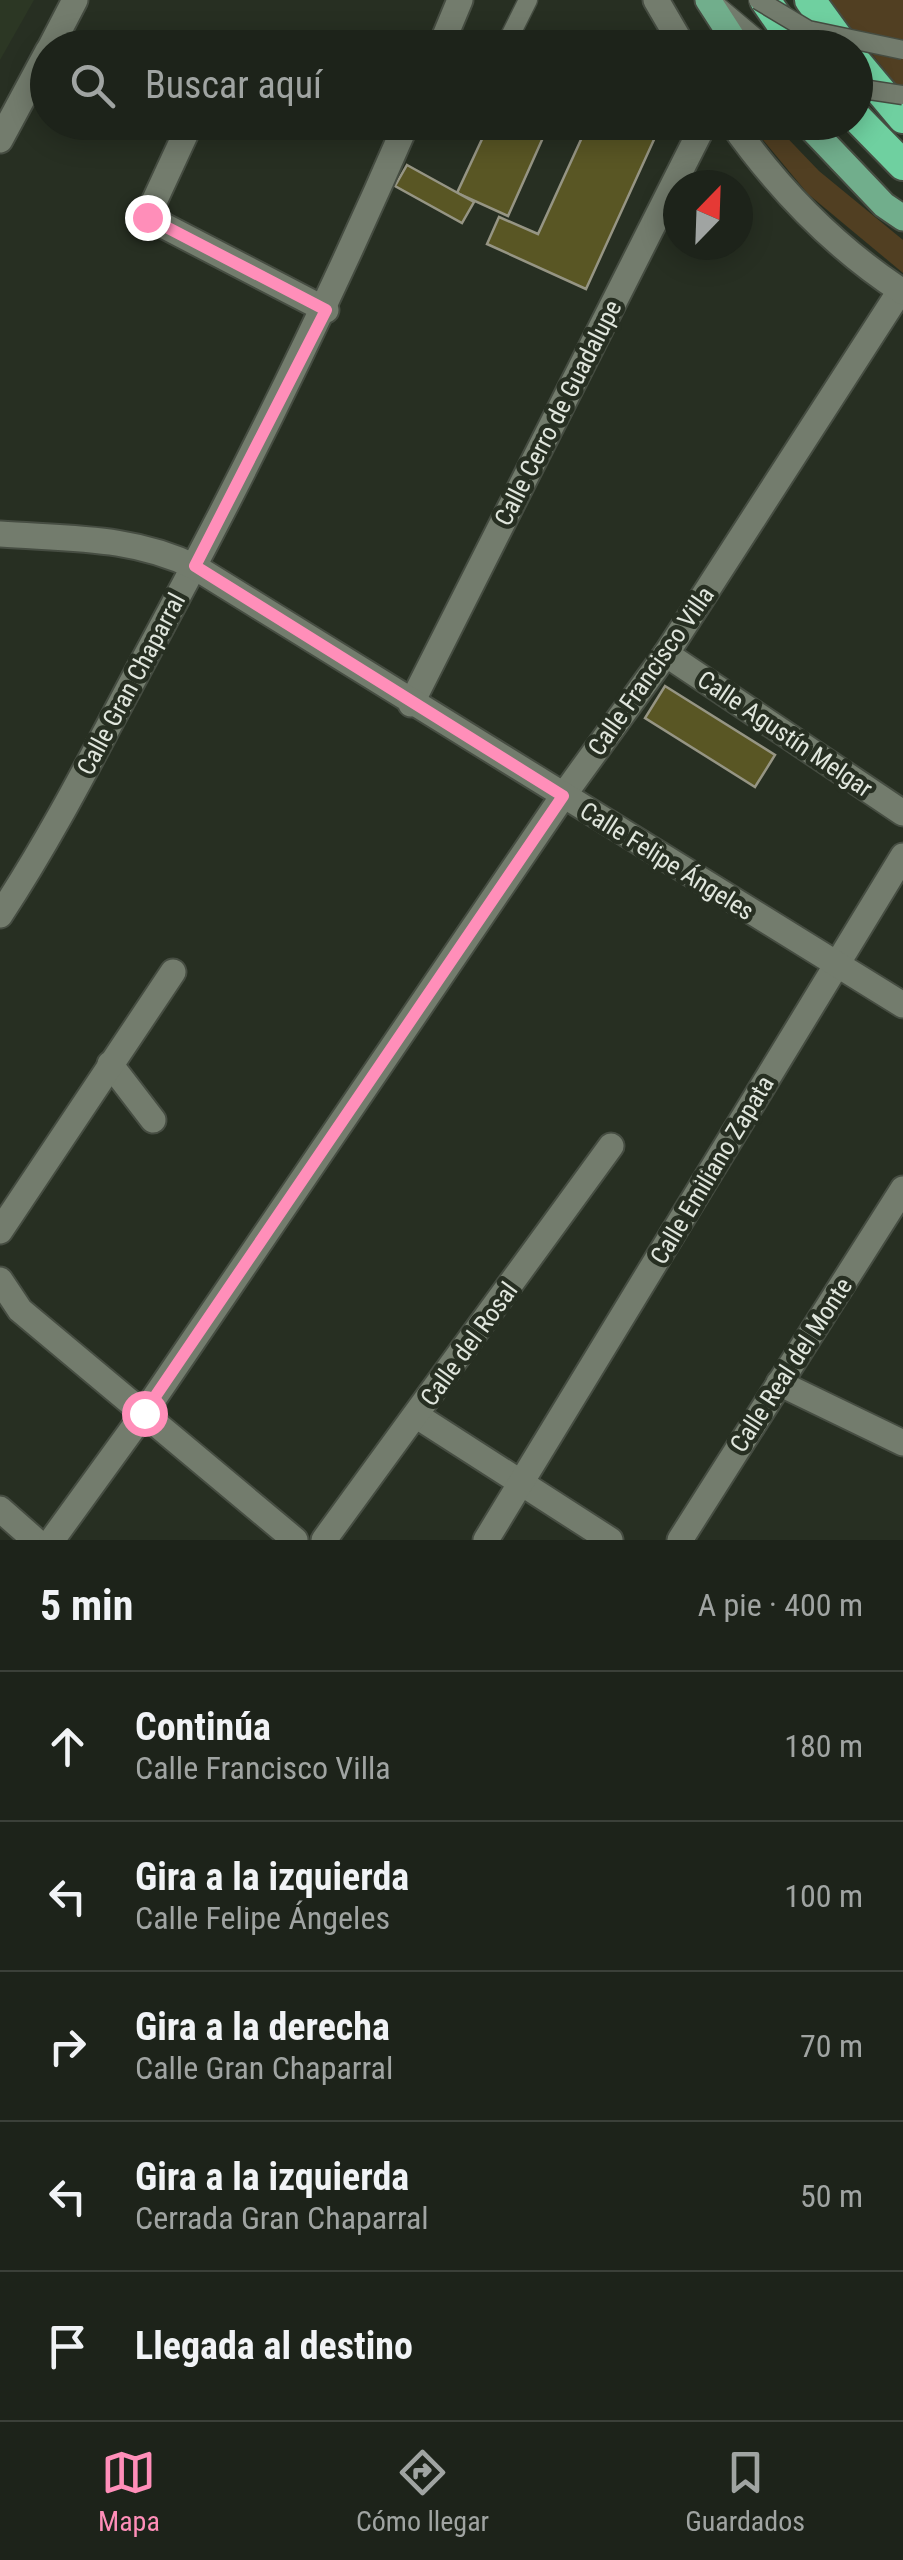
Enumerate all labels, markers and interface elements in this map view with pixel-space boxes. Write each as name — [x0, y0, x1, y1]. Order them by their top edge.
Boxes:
search box — [30, 30, 873, 140]
icon: search — [65, 58, 120, 113]
text: Buscar aquí — [145, 63, 322, 107]
north arrow — [663, 170, 753, 260]
route end — [125, 195, 171, 241]
street label: Calle Cerro de Guadalupe — [489, 295, 627, 531]
street label: Calle Francisco Villa — [582, 581, 720, 761]
street label: Calle Gran Chaparral — [71, 588, 191, 780]
street label: Calle Agustín Melgar — [692, 665, 878, 803]
street label: Calle Felipe Ángeles — [575, 795, 760, 926]
street label: Calle Emiliano Zapata — [644, 1071, 780, 1269]
street label: Calle Real del Monte — [724, 1272, 858, 1458]
street label: Calle del Rosal — [414, 1277, 524, 1411]
route start — [122, 1391, 168, 1437]
text: 5 min — [40, 1581, 133, 1630]
text: A pie · 400 m — [698, 1586, 863, 1624]
text: Continúa — [135, 1705, 271, 1749]
icon: ahead — [40, 1719, 95, 1774]
text: 180 m — [784, 1727, 863, 1765]
text: Calle Francisco Villa — [135, 1749, 391, 1787]
text: Gira a la izquierda — [135, 1855, 409, 1899]
icon: left — [40, 1869, 95, 1924]
text: 100 m — [784, 1877, 863, 1915]
text: Calle Felipe Ángeles — [135, 1899, 390, 1937]
text: Gira a la derecha — [135, 2005, 390, 2049]
icon: right — [40, 2019, 95, 2074]
text: 70 m — [800, 2027, 863, 2065]
text: Calle Gran Chaparral — [135, 2049, 393, 2087]
text: Gira a la izquierda — [135, 2155, 409, 2199]
icon: left — [40, 2169, 95, 2224]
text: 50 m — [800, 2177, 863, 2215]
text: Cerrada Gran Chaparral — [135, 2199, 429, 2237]
icon: arrive — [40, 2319, 95, 2374]
text: Llegada al destino — [135, 2324, 413, 2368]
tab: Mapa — [98, 2445, 160, 2538]
tab: Cómo llegar — [356, 2445, 489, 2538]
tab: Guardados — [685, 2445, 805, 2538]

